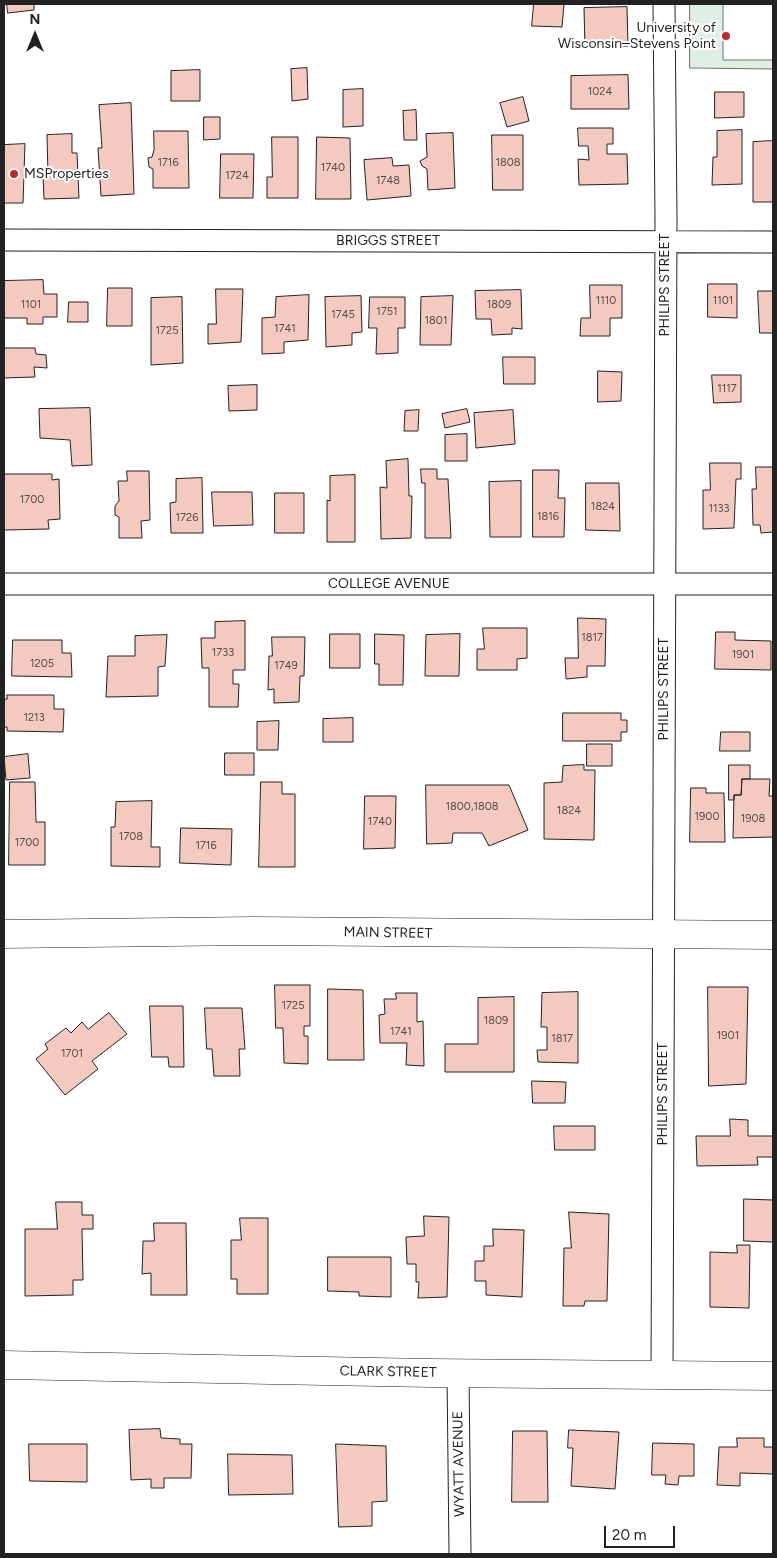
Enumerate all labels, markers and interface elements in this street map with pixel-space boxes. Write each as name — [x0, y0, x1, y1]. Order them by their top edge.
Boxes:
north arrow — [10, 10, 60, 60]
text: N — [30, 11, 40, 28]
place label: University of Wisconsin–Stevens Point — [558, 20, 716, 52]
marker: University of Wisconsin–Stevens Point — [720, 30, 732, 42]
house number: 1024 — [588, 85, 612, 99]
house number: 1716 — [157, 156, 179, 170]
house number: 1808 — [495, 156, 521, 170]
house number: 1740 — [321, 161, 345, 175]
place label: MSProperties — [24, 166, 109, 182]
marker: MSProperties — [8, 168, 20, 180]
house number: 1724 — [225, 169, 249, 183]
house number: 1748 — [376, 174, 400, 188]
street label: BRIGGS STREET — [336, 233, 440, 249]
street label: PHILIPS STREET — [657, 233, 673, 337]
house number: 1110 — [596, 294, 616, 308]
house number: 1101 — [713, 294, 733, 308]
house number: 1101 — [21, 298, 41, 312]
house number: 1809 — [487, 298, 511, 312]
house number: 1751 — [376, 305, 398, 319]
house number: 1745 — [331, 308, 355, 322]
house number: 1801 — [425, 314, 447, 328]
house number: 1741 — [274, 322, 296, 336]
house number: 1725 — [156, 324, 178, 338]
house number: 1117 — [717, 382, 737, 396]
house number: 1700 — [20, 493, 44, 507]
house number: 1824 — [591, 500, 615, 514]
house number: 1133 — [708, 502, 730, 516]
house number: 1816 — [537, 510, 559, 524]
house number: 1726 — [176, 511, 198, 525]
street label: COLLEGE AVENUE — [328, 576, 450, 592]
house number: 1817 — [581, 631, 603, 645]
street label: PHILIPS STREET — [656, 637, 672, 741]
house number: 1733 — [212, 646, 234, 660]
house number: 1901 — [732, 648, 754, 662]
house number: 1205 — [30, 657, 54, 671]
house number: 1749 — [274, 659, 298, 673]
house number: 1213 — [23, 711, 45, 725]
house number: 1800,1808 — [446, 800, 498, 814]
house number: 1824 — [557, 804, 581, 818]
house number: 1900 — [695, 810, 719, 824]
house number: 1908 — [741, 812, 765, 826]
house number: 1740 — [368, 815, 392, 829]
house number: 1708 — [119, 830, 143, 844]
house number: 1700 — [15, 836, 39, 850]
house number: 1716 — [195, 839, 217, 853]
street label: MAIN STREET — [343, 924, 433, 942]
house number: 1725 — [282, 999, 304, 1013]
house number: 1809 — [484, 1014, 508, 1028]
house number: 1741 — [390, 1025, 412, 1039]
house number: 1901 — [717, 1029, 739, 1043]
house number: 1817 — [551, 1032, 573, 1046]
street label: PHILIPS STREET — [655, 1042, 671, 1146]
house number: 1701 — [61, 1047, 83, 1061]
street label: CLARK STREET — [339, 1363, 437, 1381]
street label: WYATT AVENUE — [450, 1411, 468, 1517]
scale bar — [607, 1516, 678, 1548]
text: 20 m — [612, 1526, 646, 1544]

